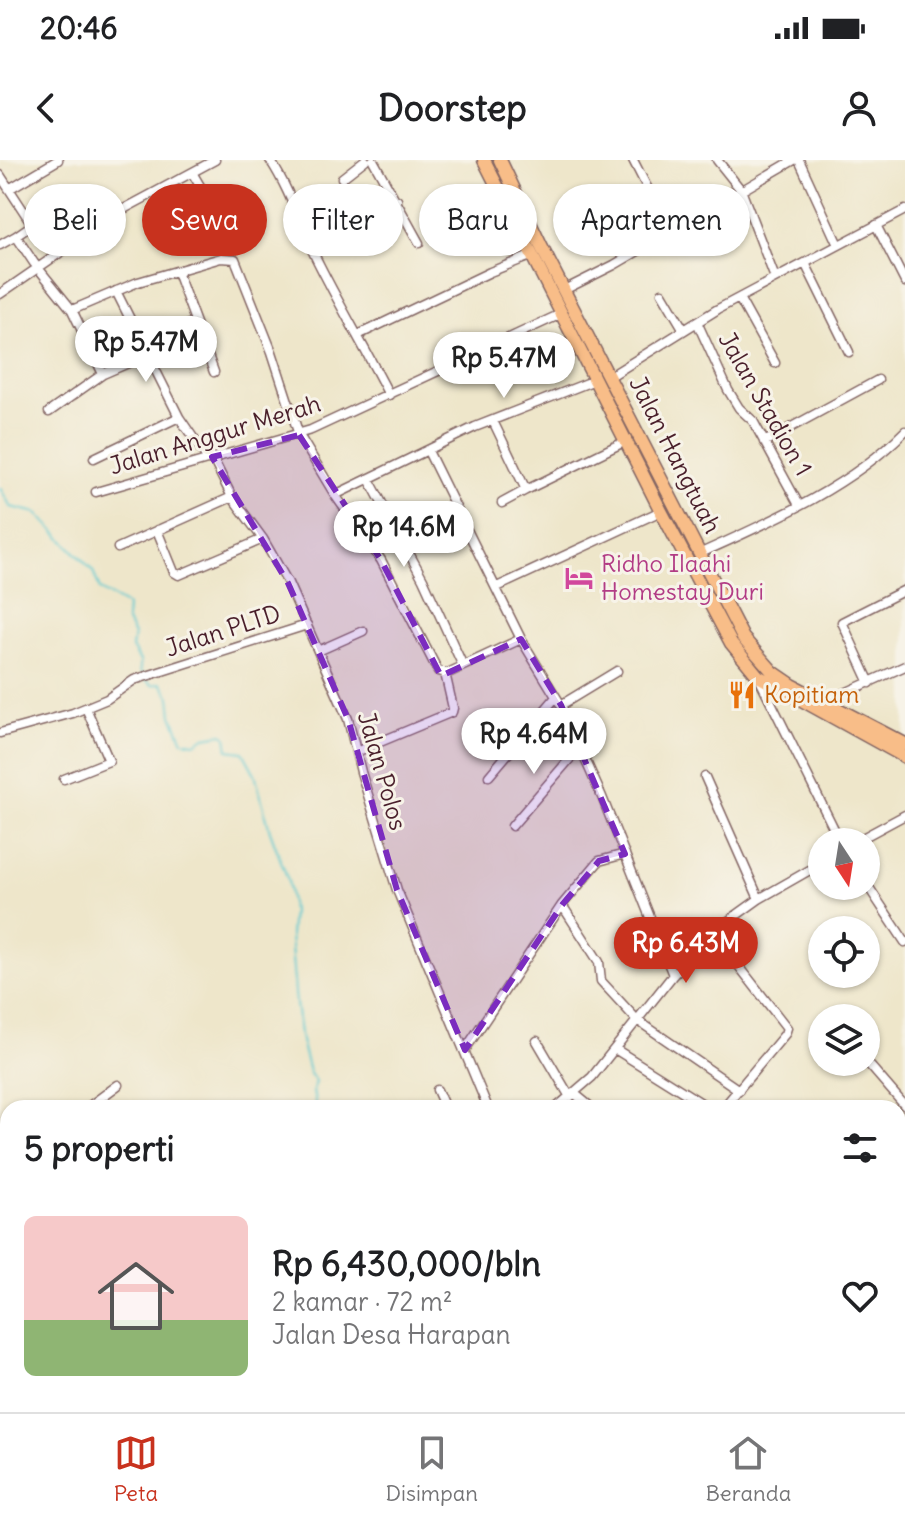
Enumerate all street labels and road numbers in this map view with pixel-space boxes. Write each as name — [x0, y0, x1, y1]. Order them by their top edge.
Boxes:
street label: Jalan Stadion 1 — [713, 326, 819, 481]
street label: Jalan Hangtuah — [623, 371, 728, 538]
street label: Jalan Anggur Merah — [105, 388, 324, 480]
street label: Jalan PLTD — [161, 597, 284, 663]
street label: Jalan Polos — [352, 708, 414, 833]

